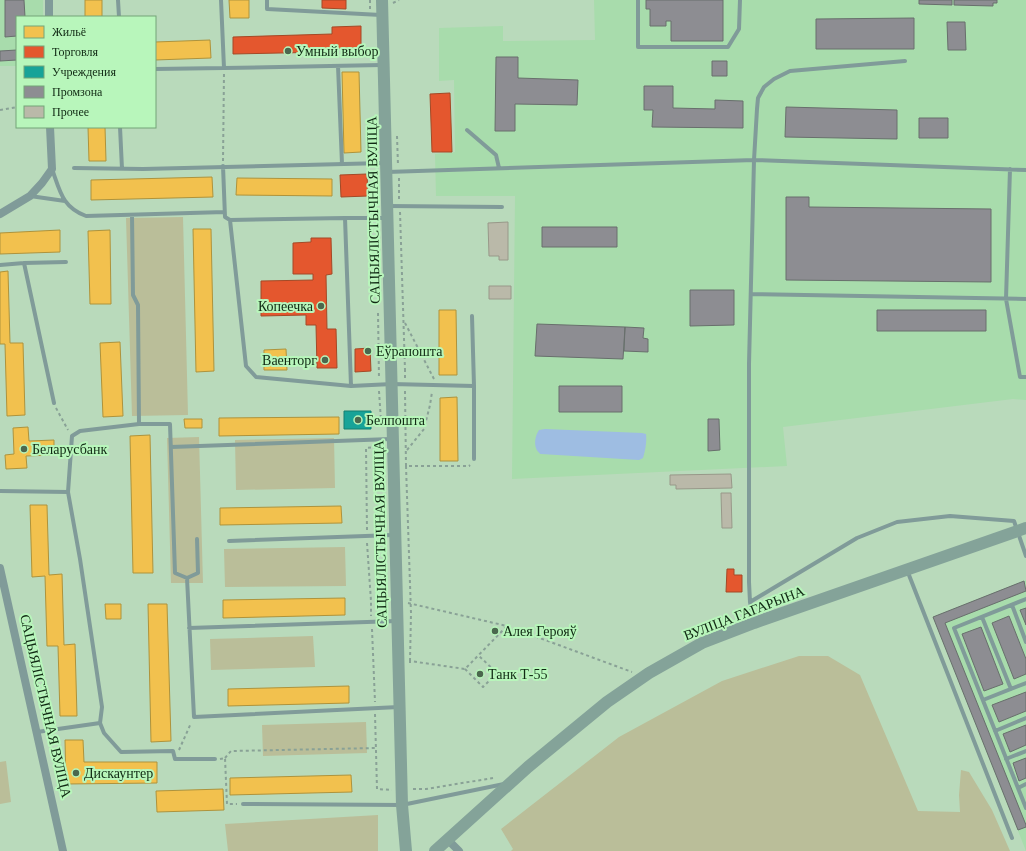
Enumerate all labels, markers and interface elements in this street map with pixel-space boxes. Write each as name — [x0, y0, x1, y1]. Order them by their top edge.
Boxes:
legend — [16, 16, 156, 128]
text: Жильё — [52, 25, 86, 39]
place label: Умный выбор — [296, 44, 379, 59]
text: Торговля — [52, 45, 99, 59]
marker: Умный выбор — [283, 46, 293, 56]
text: Учреждения — [52, 65, 116, 79]
text: Промзона — [52, 85, 103, 99]
text: Прочее — [52, 105, 89, 119]
street label: САЦЫЯЛІСТЫЧНАЯ ВУЛІЦА — [364, 115, 383, 304]
place label: Копеечка — [258, 299, 314, 314]
marker: Копеечка — [316, 301, 326, 311]
place label: Еўрапошта — [376, 344, 443, 359]
marker: Еўрапошта — [363, 346, 373, 356]
place label: Ваенторг — [262, 353, 317, 368]
marker: Ваенторг — [320, 355, 330, 365]
place label: Белпошта — [366, 413, 426, 428]
marker: Белпошта — [353, 415, 363, 425]
street label: САЦЫЯЛІСТЫЧНАЯ ВУЛІЦА — [371, 439, 390, 628]
place label: Беларусбанк — [32, 442, 107, 457]
marker: Беларусбанк — [19, 444, 29, 454]
street label: ВУЛІЦА ГАГАРЫНА — [682, 583, 807, 643]
street label: САЦЫЯЛІСТЫЧНАЯ ВУЛІЦА — [17, 613, 74, 800]
place label: Алея Герояў — [503, 624, 577, 639]
marker: Алея Герояў — [490, 626, 500, 636]
place label: Танк Т-55 — [488, 667, 547, 682]
marker: Танк Т-55 — [475, 669, 485, 679]
place label: Дискаунтер — [84, 766, 153, 781]
marker: Дискаунтер — [71, 768, 81, 778]

